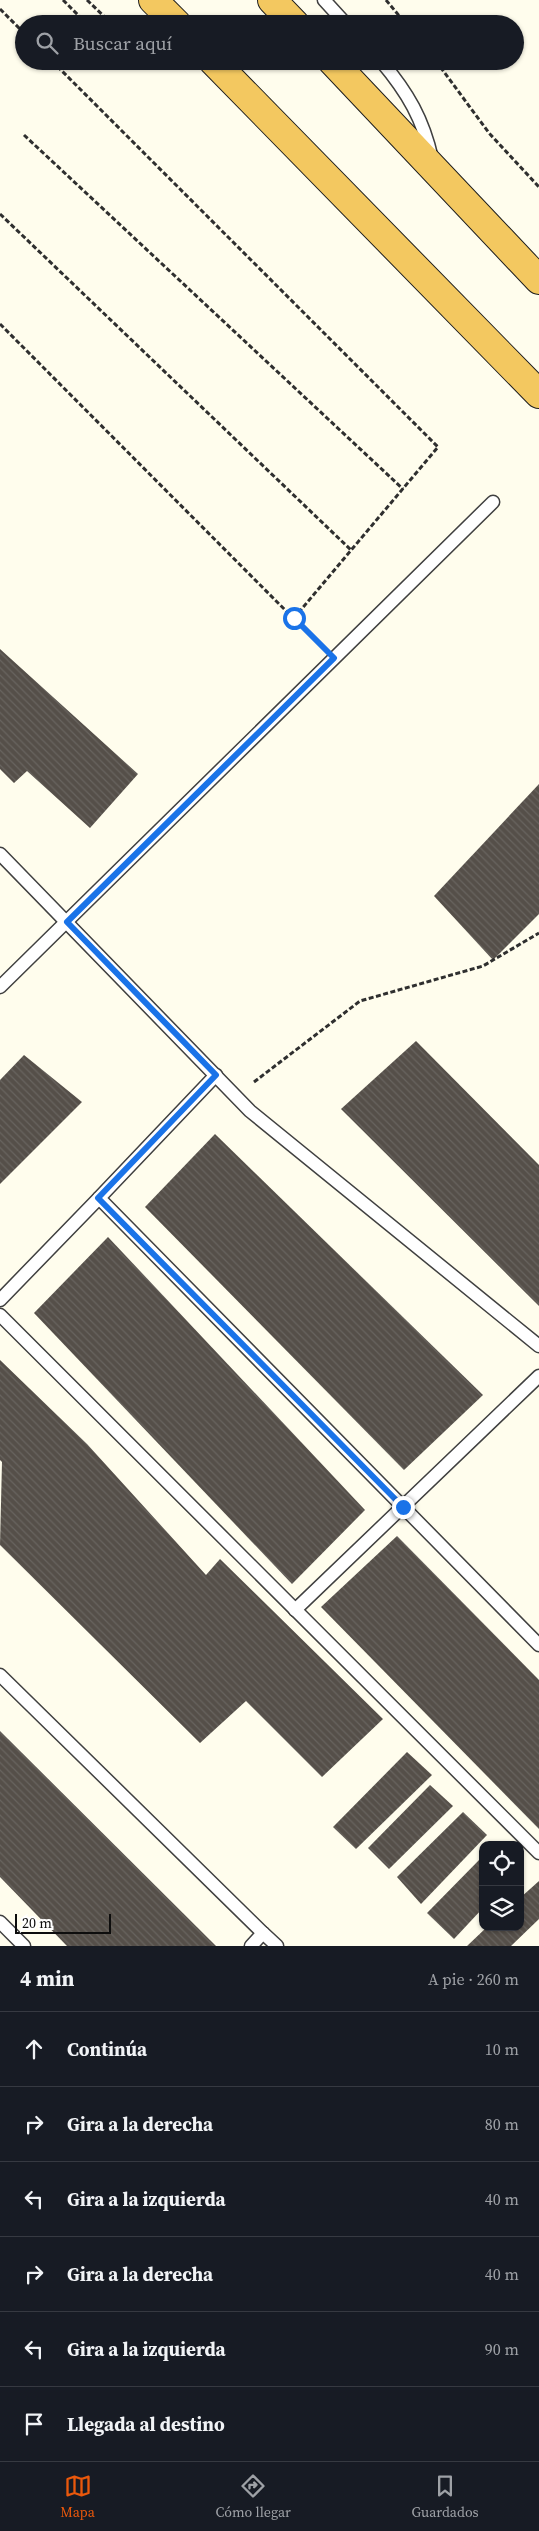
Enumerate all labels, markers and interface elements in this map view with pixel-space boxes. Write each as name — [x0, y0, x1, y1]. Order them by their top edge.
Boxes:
search box — [15, 15, 524, 70]
icon: search — [33, 29, 61, 57]
text: Buscar aquí — [73, 30, 172, 56]
route start — [283, 607, 306, 630]
route end — [392, 1496, 415, 1519]
map controls — [479, 1841, 524, 1931]
button: locate — [479, 1841, 524, 1886]
button: layers — [479, 1886, 524, 1931]
scale bar — [15, 1911, 111, 1934]
text: 20 m — [22, 1913, 52, 1933]
text: 4 min — [20, 1964, 75, 1993]
text: A pie · 260 m — [428, 1968, 519, 1990]
icon: ahead — [20, 2035, 48, 2063]
text: Continúa — [67, 2036, 147, 2062]
text: 10 m — [485, 2038, 519, 2060]
icon: right — [20, 2110, 48, 2138]
text: Gira a la derecha — [67, 2111, 213, 2137]
text: 80 m — [485, 2113, 519, 2135]
icon: left — [20, 2185, 48, 2213]
text: Gira a la izquierda — [67, 2186, 226, 2212]
text: 40 m — [485, 2188, 519, 2210]
icon: right — [20, 2260, 48, 2288]
text: Gira a la derecha — [67, 2261, 213, 2287]
text: 40 m — [485, 2263, 519, 2285]
icon: left — [20, 2335, 48, 2363]
text: Gira a la izquierda — [67, 2336, 226, 2362]
text: 90 m — [485, 2338, 519, 2360]
icon: arrive — [20, 2410, 48, 2438]
text: Llegada al destino — [67, 2411, 225, 2437]
tab: Mapa — [60, 2472, 95, 2522]
tab: Cómo llegar — [215, 2472, 291, 2522]
tab: Guardados — [412, 2472, 479, 2522]

